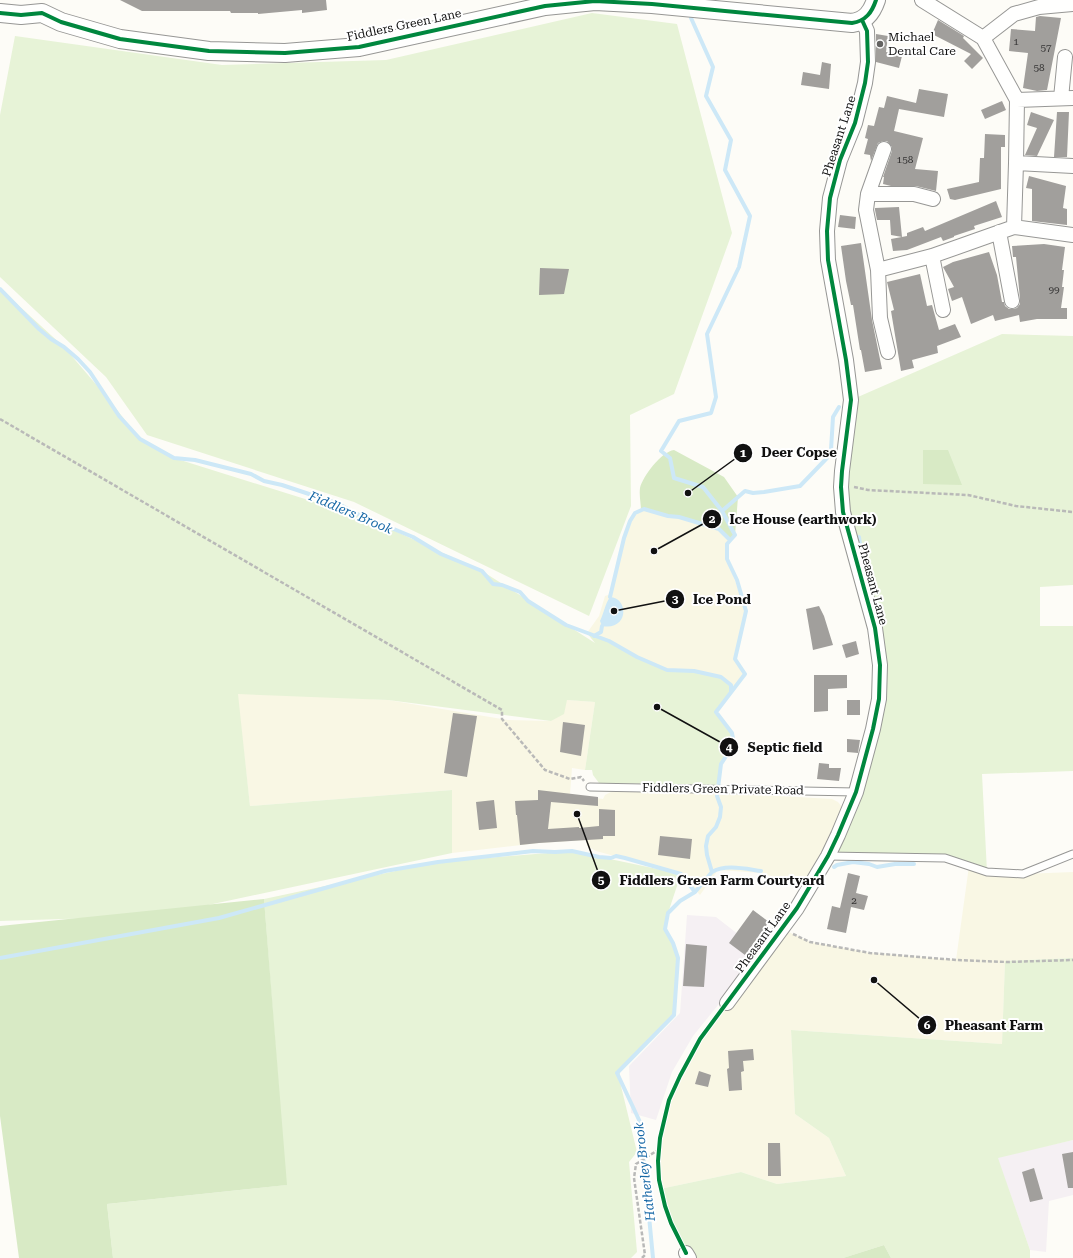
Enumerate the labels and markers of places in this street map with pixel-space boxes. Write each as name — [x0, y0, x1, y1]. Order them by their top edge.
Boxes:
place label: Michael Dental Care — [888, 30, 956, 58]
marker: Michael Dental Care — [875, 39, 885, 49]
callout: Deer Copse — [733, 440, 844, 465]
callout: Ice House (earthwork) — [702, 507, 885, 532]
callout: Ice Pond — [665, 587, 759, 612]
callout: Septic field — [719, 735, 830, 760]
callout: Fiddlers Green Farm Courtyard — [591, 868, 832, 893]
callout: Pheasant Farm — [917, 1013, 1052, 1038]

